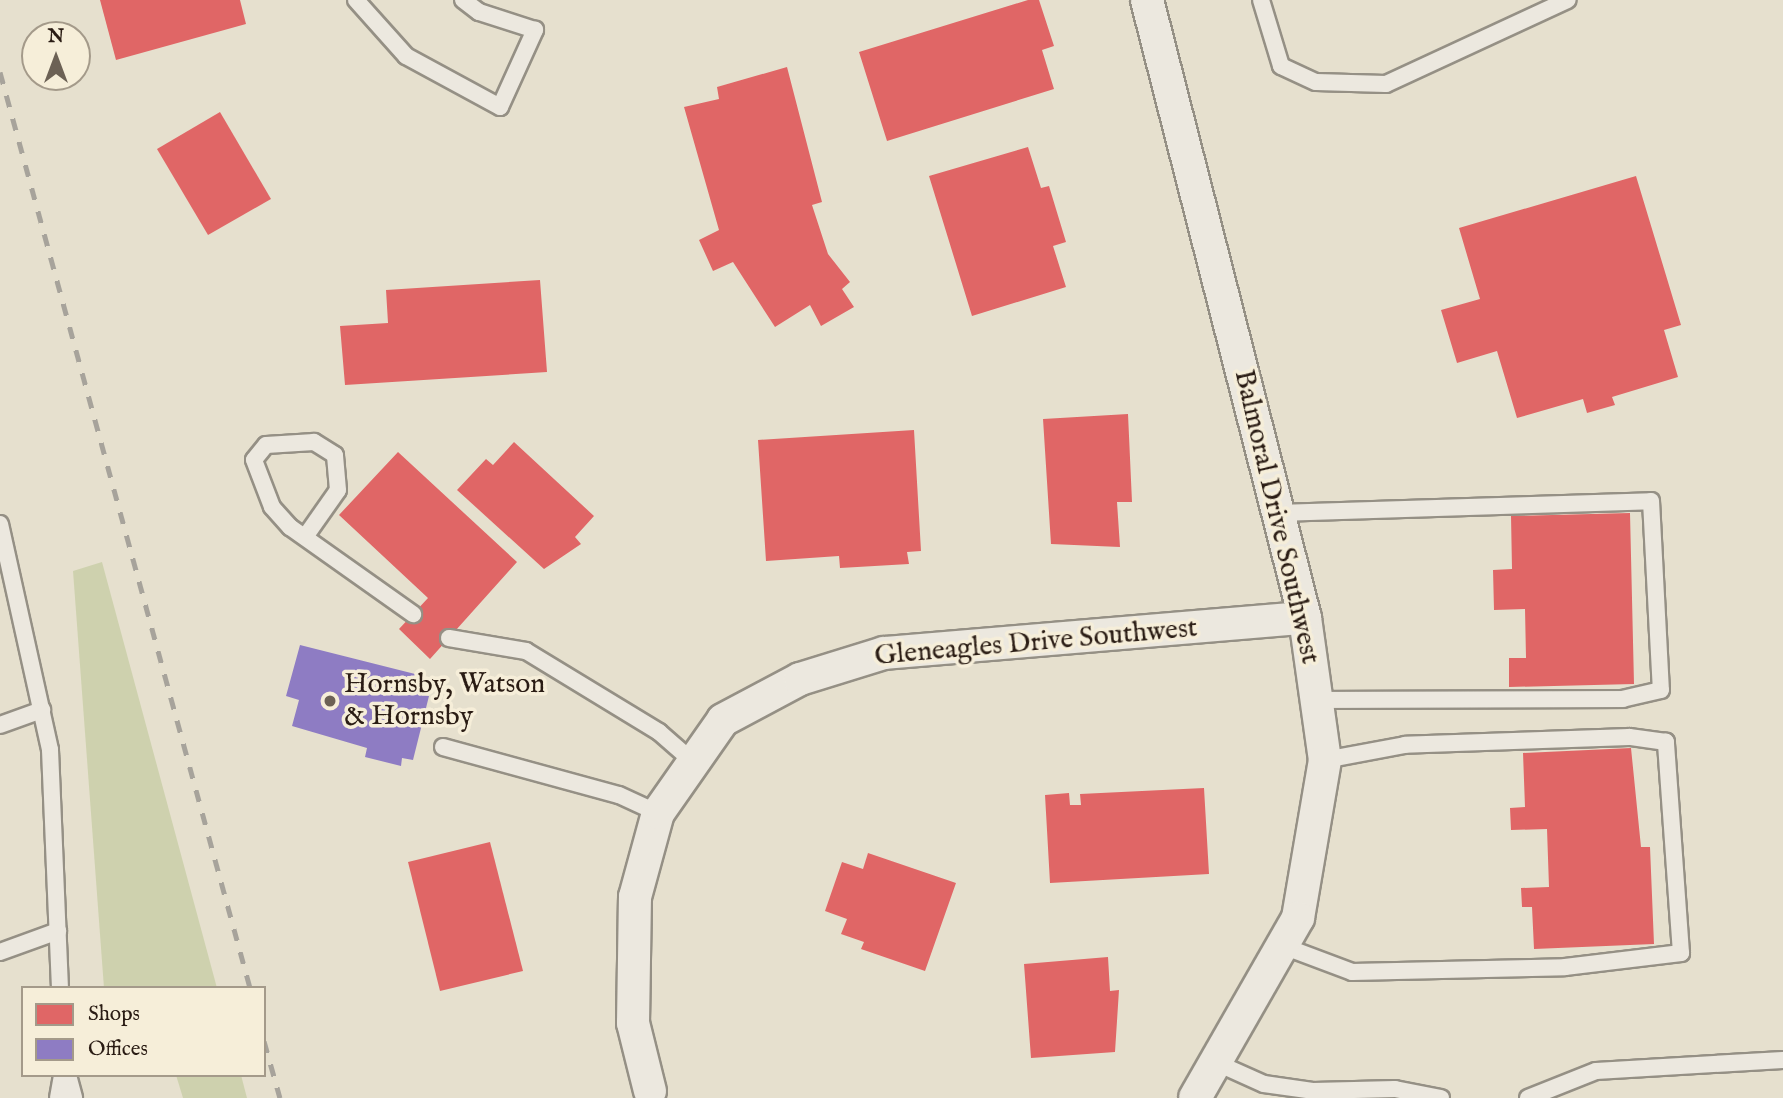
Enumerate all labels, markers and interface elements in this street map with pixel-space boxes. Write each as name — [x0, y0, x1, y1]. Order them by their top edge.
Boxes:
north arrow — [21, 21, 91, 91]
text: N — [48, 25, 64, 49]
street label: Balmoral Drive Southwest — [1226, 367, 1326, 667]
street label: Gleneagles Drive Southwest — [873, 612, 1199, 674]
place label: Hornsby, Watson & Hornsby — [344, 668, 545, 734]
marker: Hornsby, Watson & Hornsby — [322, 693, 338, 709]
legend — [21, 986, 266, 1077]
text: Shops — [88, 1001, 140, 1028]
text: Offices — [88, 1036, 148, 1063]

